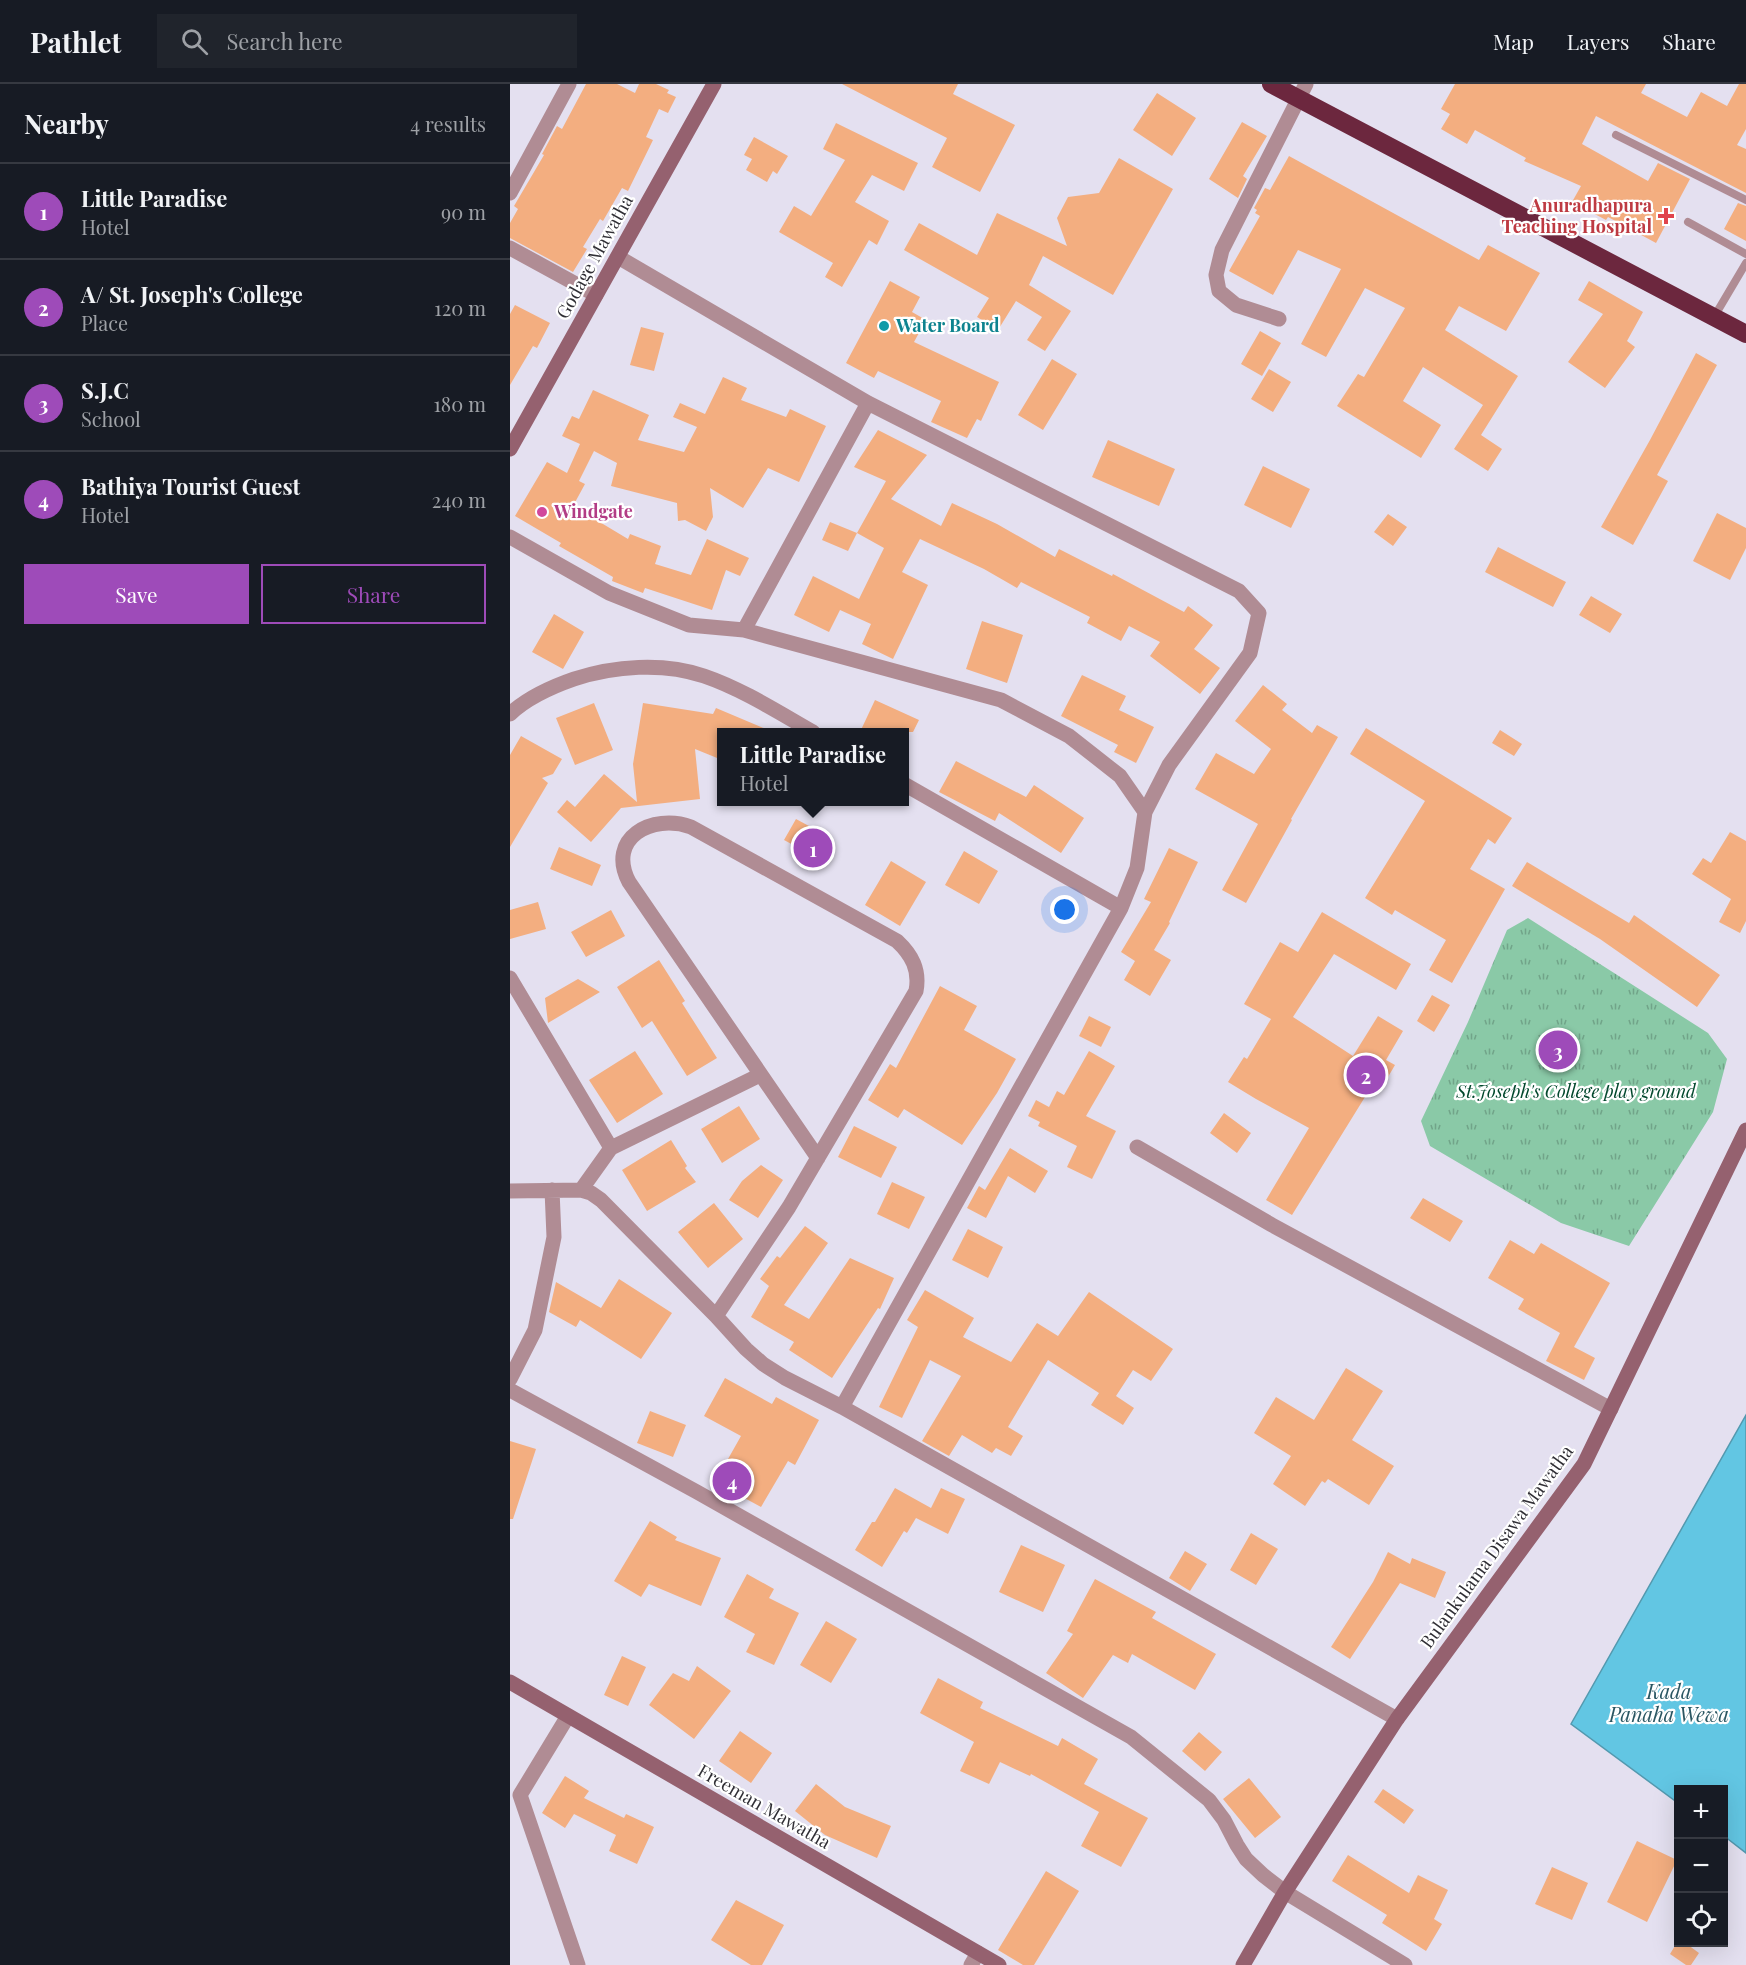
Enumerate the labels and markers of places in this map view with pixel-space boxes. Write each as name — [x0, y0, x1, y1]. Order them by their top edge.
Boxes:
place label: Anuradhapura Teaching Hospital — [1501, 193, 1653, 238]
marker: Anuradhapura Teaching Hospital — [1657, 207, 1675, 225]
place label: Water Board — [895, 313, 1000, 337]
marker: Water Board — [877, 319, 891, 333]
place label: Windgate — [553, 499, 633, 523]
marker: Windgate — [535, 505, 549, 519]
pin: 1 — [794, 826, 832, 870]
pin: 3 — [1538, 1028, 1578, 1072]
pin: 2 — [1346, 1052, 1386, 1098]
pin: 4 — [712, 1458, 752, 1504]

